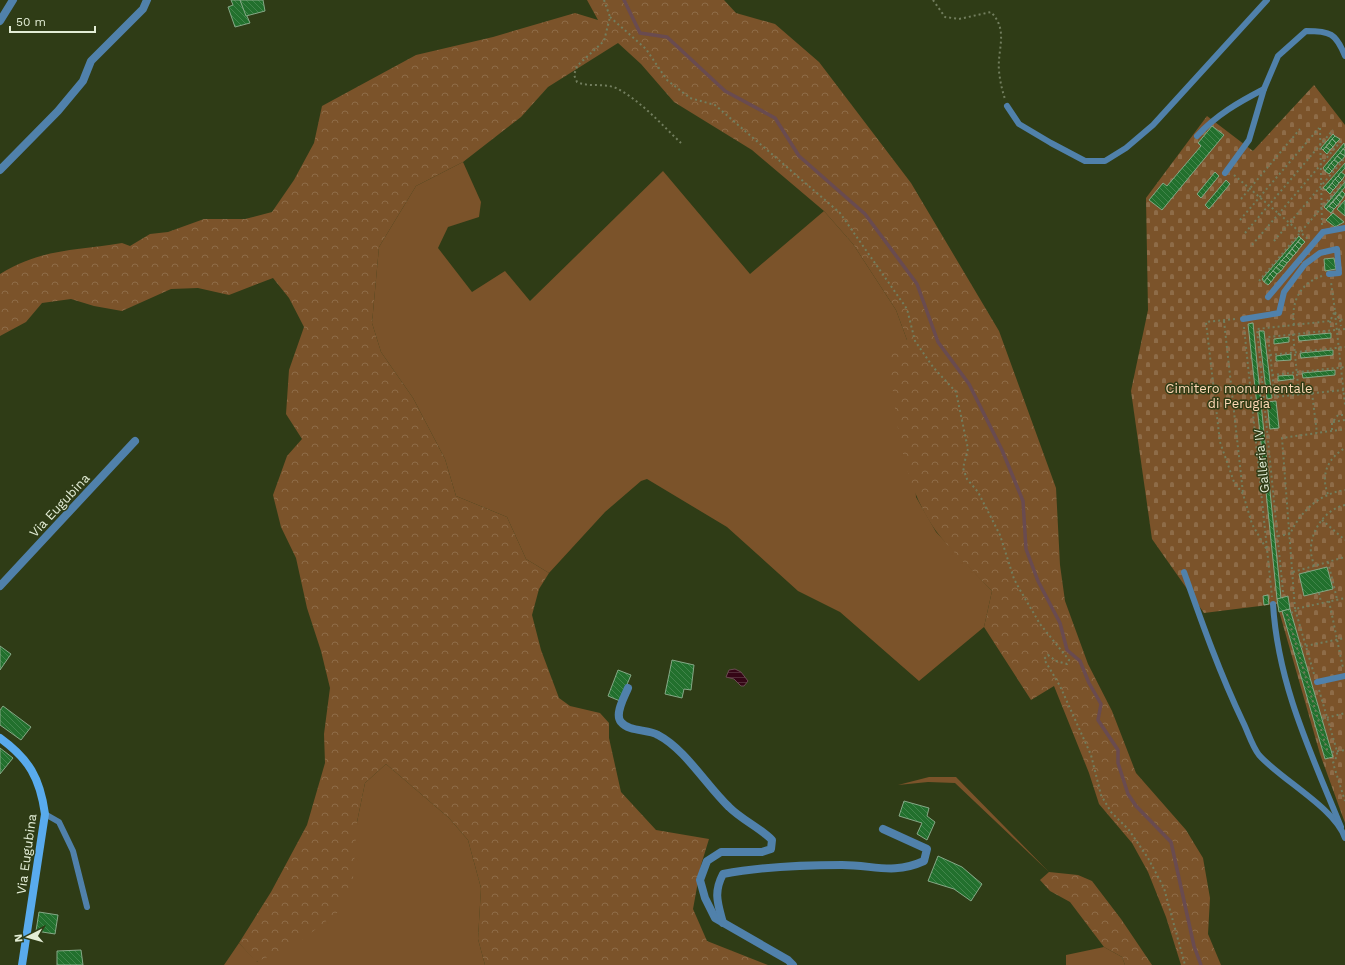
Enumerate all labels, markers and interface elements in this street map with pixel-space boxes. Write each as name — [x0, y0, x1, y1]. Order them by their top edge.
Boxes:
scale bar — [10, 8, 95, 34]
text: 50 m — [16, 15, 46, 29]
park label: Cimitero monumentale di Perugia — [1166, 381, 1312, 411]
street label: Galleria IV — [1251, 427, 1272, 494]
street label: Via Eugubina — [26, 470, 93, 540]
street label: Via Eugubina — [13, 812, 40, 895]
north arrow — [8, 917, 48, 957]
text: N — [12, 933, 25, 943]

